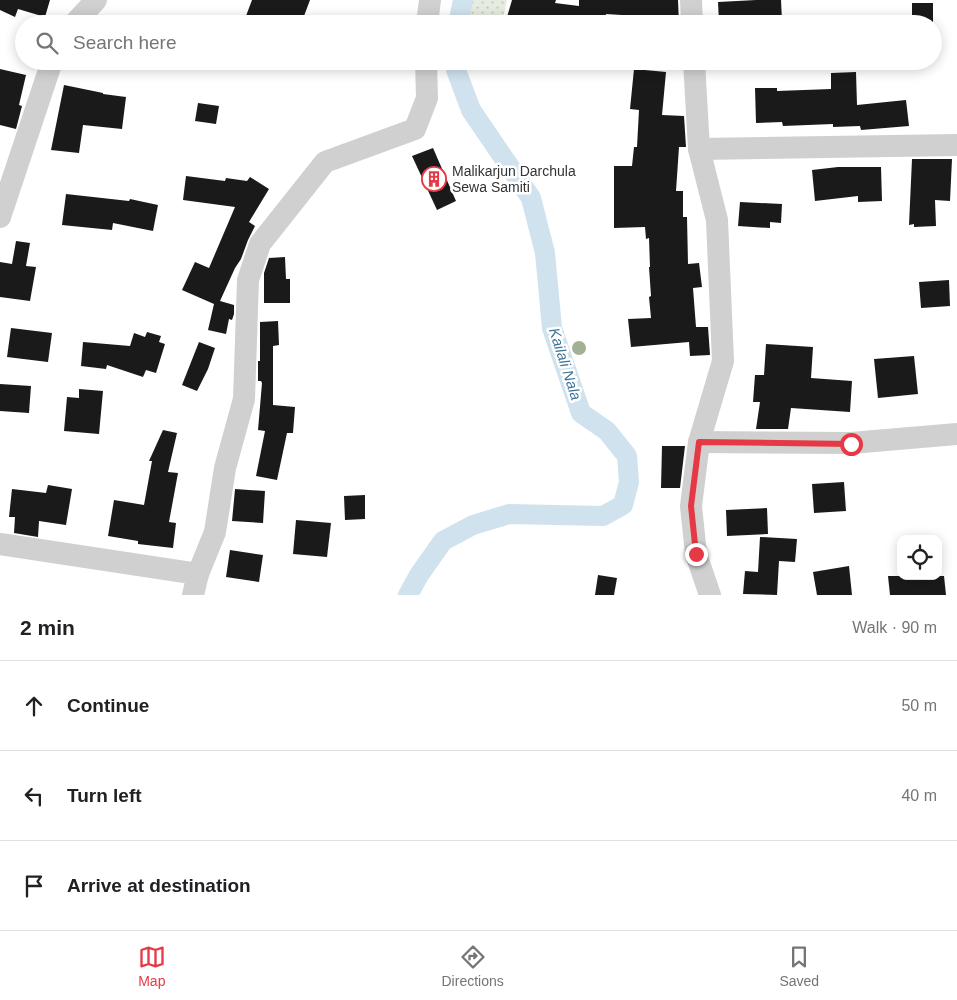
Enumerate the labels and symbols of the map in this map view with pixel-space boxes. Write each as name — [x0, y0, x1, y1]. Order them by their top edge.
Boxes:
place label: Malikarjun Darchula Sewa Samiti — [452, 163, 576, 195]
building icon: Malikarjun Darchula Sewa Samiti — [421, 166, 447, 192]
water label: Kailali Nala — [546, 326, 585, 402]
route start — [840, 433, 863, 456]
route end — [685, 543, 708, 566]

